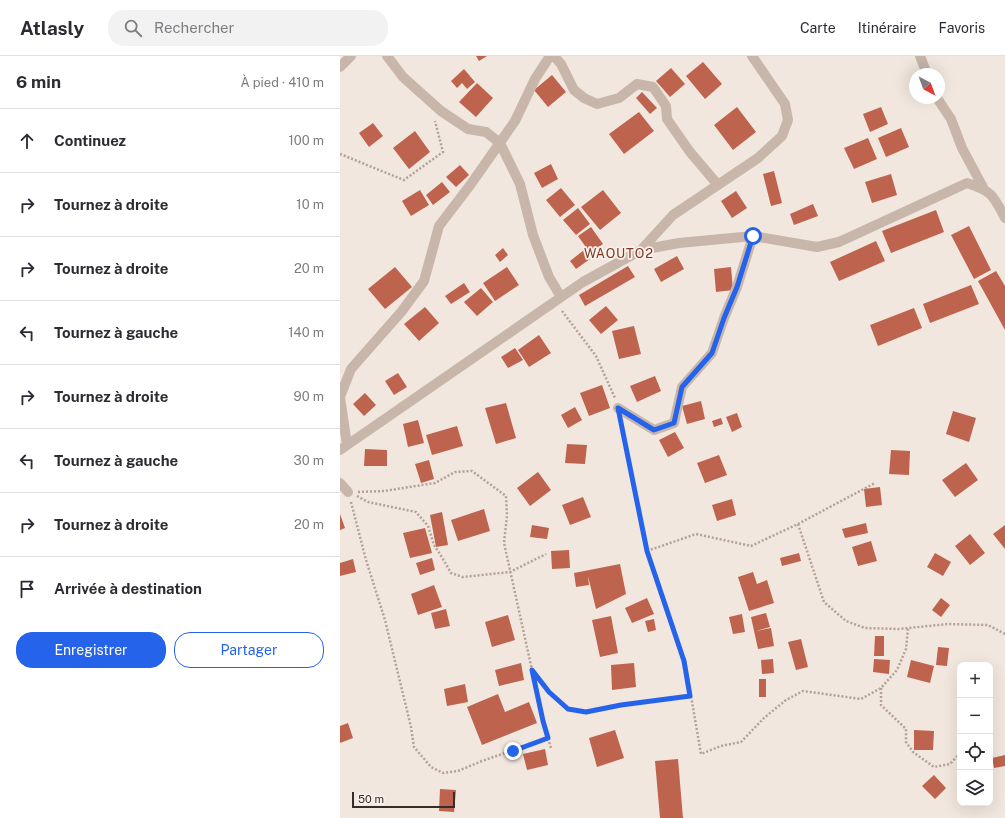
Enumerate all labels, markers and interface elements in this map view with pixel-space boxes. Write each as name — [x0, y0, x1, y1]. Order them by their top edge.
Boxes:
search box — [108, 10, 388, 46]
text: Atlasly — [20, 17, 84, 39]
icon: search — [122, 17, 144, 39]
text: Rechercher — [154, 19, 234, 36]
text: Carte — [800, 20, 836, 36]
text: Itinéraire — [858, 20, 916, 36]
text: Favoris — [938, 20, 985, 36]
north arrow — [909, 68, 945, 104]
text: 6 min — [16, 72, 61, 92]
text: À pied · 410 m — [240, 75, 324, 90]
icon: ahead — [16, 130, 38, 152]
text: Continuez — [54, 132, 126, 149]
text: 100 m — [288, 133, 324, 148]
icon: right — [16, 194, 38, 216]
text: Tournez à droite — [54, 196, 168, 213]
text: 10 m — [296, 197, 324, 212]
route start — [744, 227, 762, 245]
district label: WAOUTO2 — [584, 246, 654, 261]
icon: right — [16, 258, 38, 280]
text: Tournez à droite — [54, 260, 168, 277]
text: 20 m — [294, 261, 324, 276]
icon: left — [16, 322, 38, 344]
text: Tournez à gauche — [54, 324, 178, 341]
text: 140 m — [288, 325, 324, 340]
icon: right — [16, 386, 38, 408]
text: Tournez à droite — [54, 388, 168, 405]
text: 90 m — [294, 389, 324, 404]
icon: left — [16, 450, 38, 472]
text: Tournez à gauche — [54, 452, 178, 469]
text: 30 m — [294, 453, 324, 468]
icon: right — [16, 514, 38, 536]
text: Tournez à droite — [54, 516, 168, 533]
text: 20 m — [294, 517, 324, 532]
icon: arrive — [16, 578, 38, 600]
text: Arrivée à destination — [54, 580, 202, 597]
button: Enregistrer — [16, 632, 166, 668]
button: Partager — [174, 632, 324, 668]
map controls — [957, 662, 993, 806]
button: + — [957, 662, 993, 698]
button: − — [957, 698, 993, 734]
button: locate — [957, 734, 993, 770]
route end — [504, 742, 522, 760]
button: layers — [957, 770, 993, 806]
scale bar — [352, 790, 455, 809]
text: 50 m — [358, 793, 384, 805]

